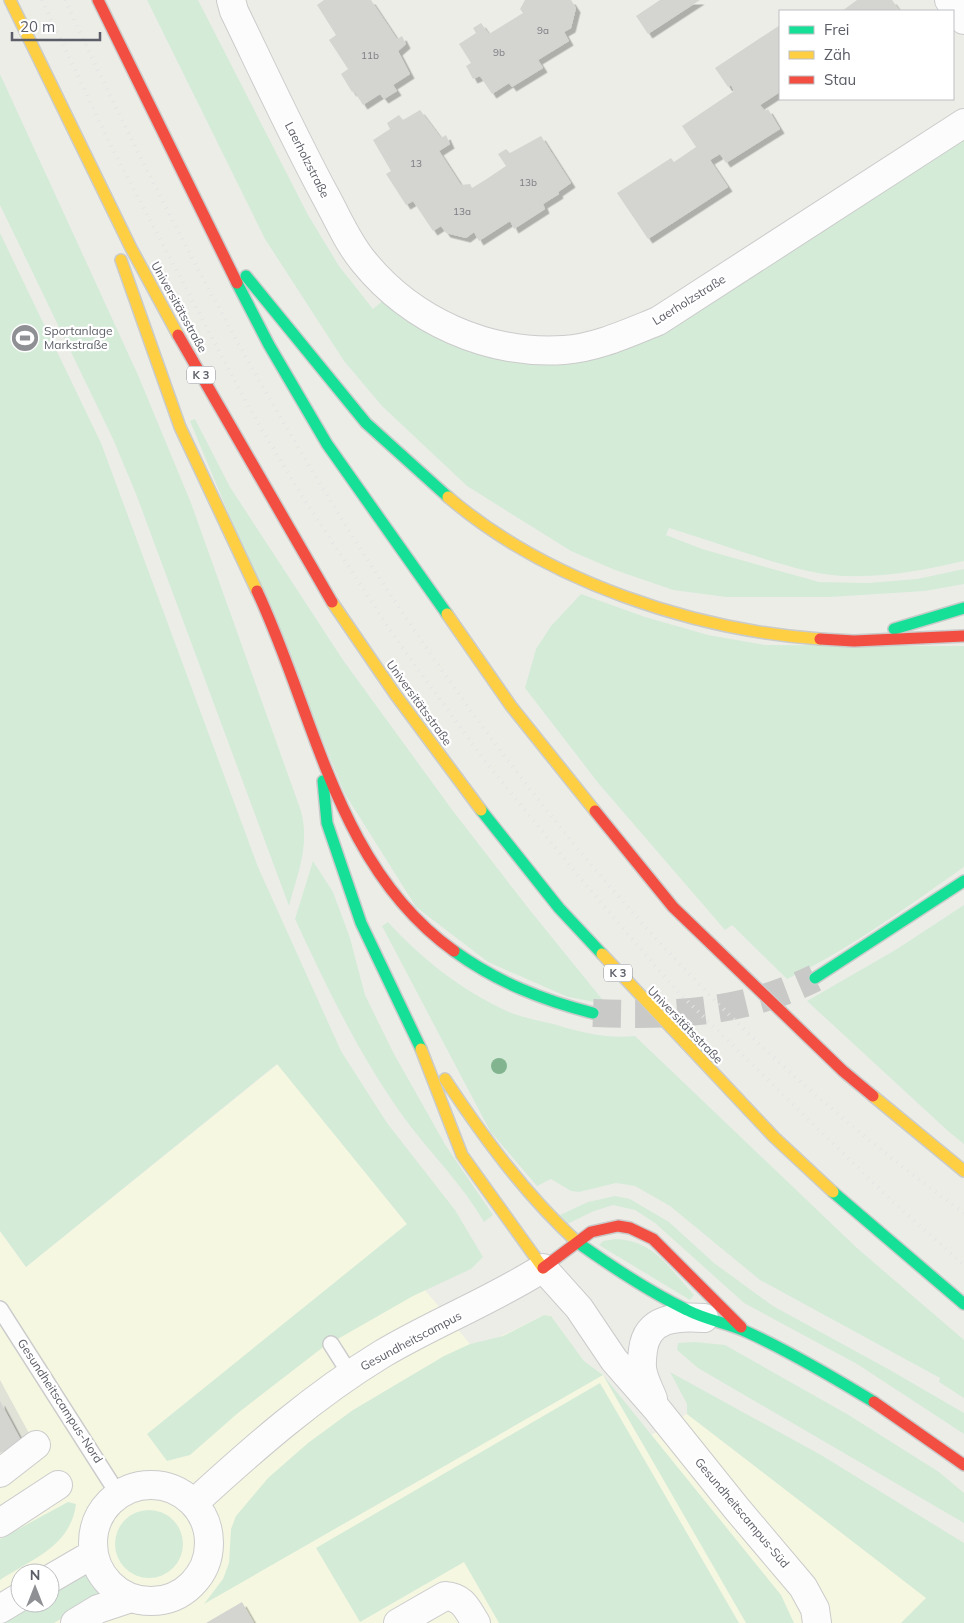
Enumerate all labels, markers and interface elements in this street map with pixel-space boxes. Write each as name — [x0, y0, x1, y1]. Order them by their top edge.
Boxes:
scale bar — [12, 10, 100, 42]
legend — [779, 10, 954, 100]
text: 20 m — [20, 17, 55, 36]
text: Frei — [824, 20, 849, 39]
house number: 9a — [537, 24, 549, 37]
text: Zäh — [824, 45, 851, 64]
house number: 9b — [493, 46, 505, 59]
house number: 11b — [361, 49, 379, 62]
text: Stau — [824, 70, 856, 89]
street label: Laerholzstraße — [282, 119, 333, 200]
house number: 13 — [410, 157, 422, 170]
house number: 13b — [519, 176, 537, 189]
house number: 13a — [453, 205, 471, 218]
street label: Universitätsstraße — [148, 259, 211, 355]
street label: Laerholzstraße — [649, 271, 728, 328]
sports icon: Sportanlage Markstraße — [10, 323, 40, 353]
place label: Sportanlage Markstraße — [44, 323, 112, 352]
road number: K 3 — [187, 366, 215, 384]
street label: Universitätsstraße — [383, 657, 455, 748]
road number: K 3 — [604, 964, 632, 981]
street label: Universitätsstraße — [645, 983, 726, 1066]
street label: Gesundheitscampus — [357, 1307, 464, 1374]
street label: Gesundheitscampus-Nord — [15, 1336, 106, 1466]
street label: Gesundheitscampus-Süd — [692, 1455, 793, 1571]
north arrow — [10, 1563, 60, 1613]
text: N — [30, 1566, 40, 1584]

